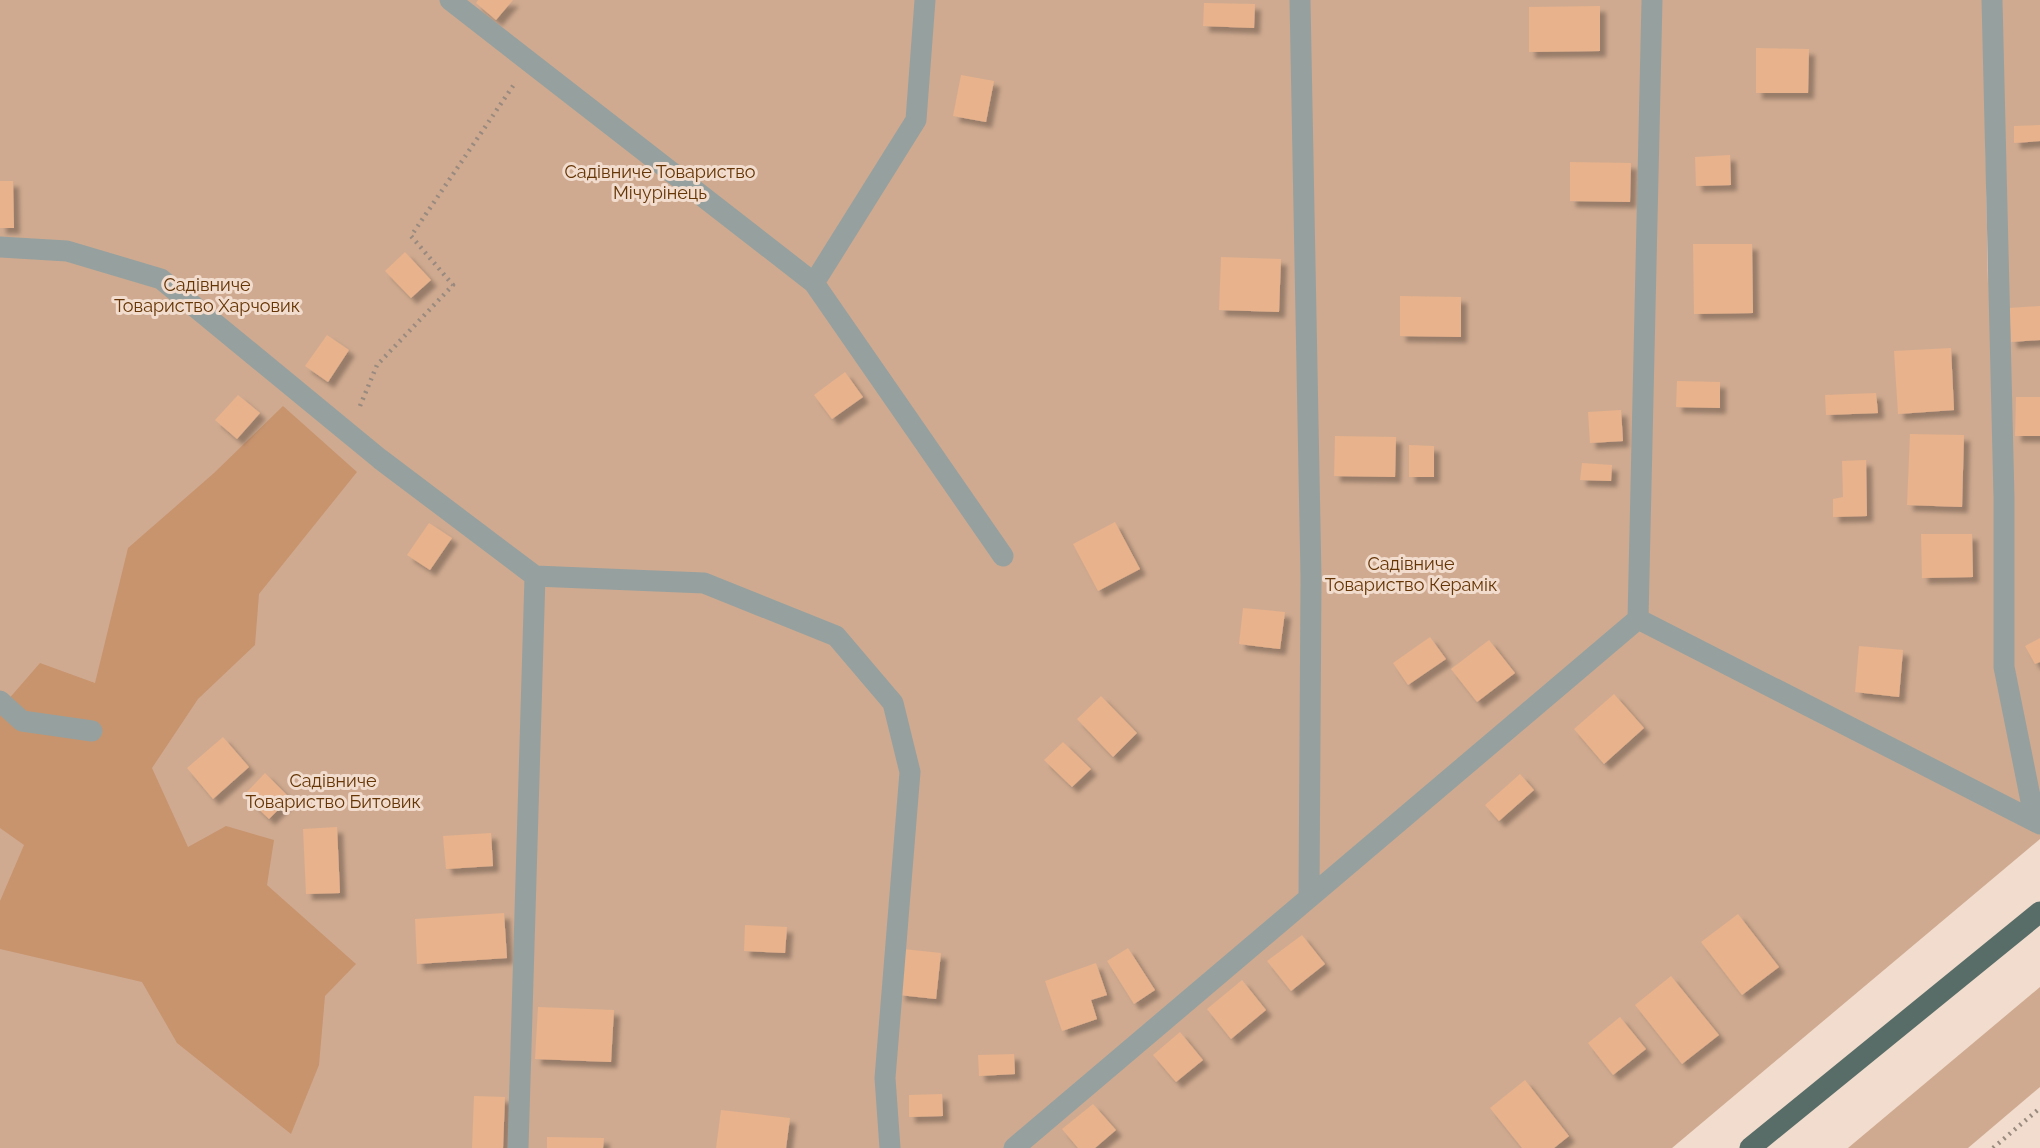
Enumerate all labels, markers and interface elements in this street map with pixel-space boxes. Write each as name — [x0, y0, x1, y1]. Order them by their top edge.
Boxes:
park label: Садівниче Товариство Мічурінець — [565, 161, 756, 203]
park label: Садівниче Товариство Харчовик — [114, 274, 300, 316]
park label: Садівниче Товариство Керамік — [1325, 553, 1497, 595]
park label: Садівниче Товариство Битовик — [245, 770, 421, 812]

